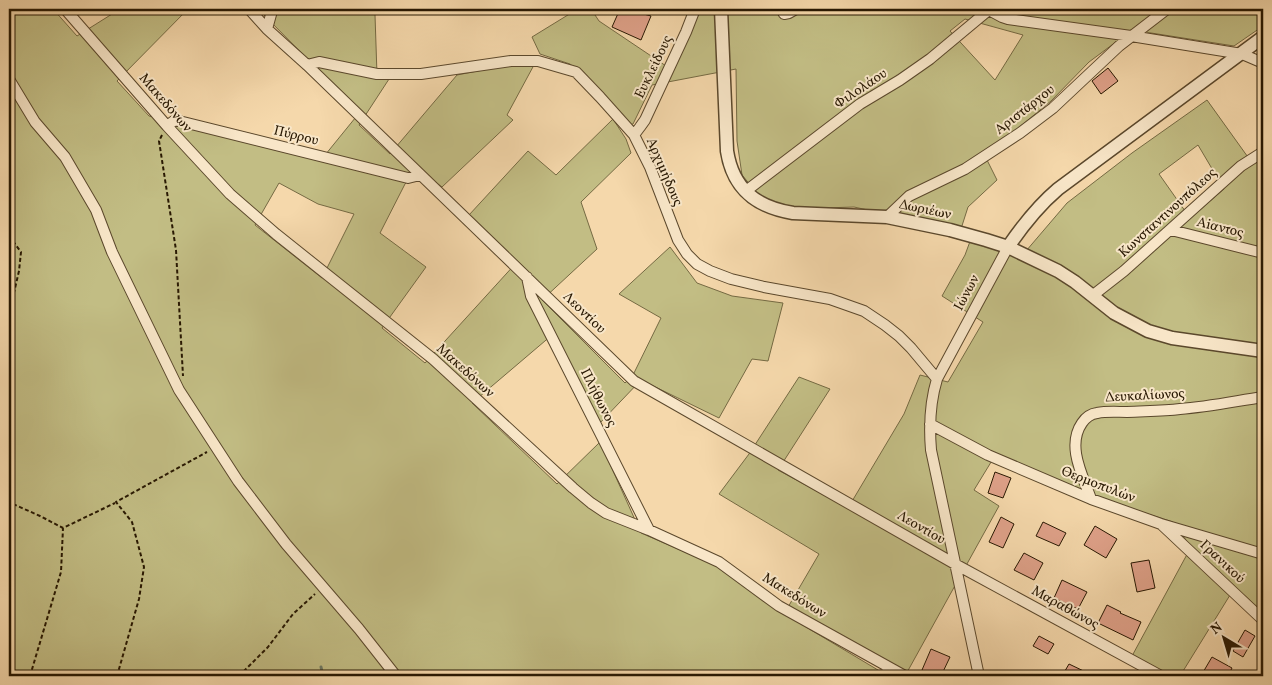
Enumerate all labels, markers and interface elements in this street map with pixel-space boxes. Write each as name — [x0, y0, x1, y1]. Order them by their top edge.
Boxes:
street label: Ευκλείδους — [630, 32, 678, 102]
street label: Φιλολάου — [831, 64, 891, 114]
street label: Μακεδόνων — [134, 70, 196, 137]
street label: Αριστάρχου — [991, 80, 1059, 139]
street label: Πύρρου — [272, 121, 321, 151]
street label: Αρχιμήδους — [641, 135, 687, 209]
street label: Κωνσταντινουπόλεος — [1115, 164, 1221, 262]
street label: Δωριέων — [897, 195, 953, 225]
street label: Aiαντος — [1194, 213, 1246, 243]
street label: Ιώνων — [950, 271, 984, 314]
street label: Λεοντίου — [558, 288, 610, 338]
street label: Μακεδόνων — [432, 340, 498, 402]
street label: Πλήθωνος — [575, 365, 621, 431]
street label: Δευκαλίωνος — [1105, 384, 1185, 408]
street label: Θερμοπυλών — [1058, 462, 1138, 508]
street label: Λεοντίου — [893, 507, 949, 550]
street label: Γρανικού — [1195, 536, 1249, 588]
street label: Μακεδόνων — [758, 569, 830, 623]
street label: Μαραθώνος — [1028, 582, 1102, 634]
north arrow — [1200, 612, 1250, 662]
text: N — [1207, 618, 1227, 640]

